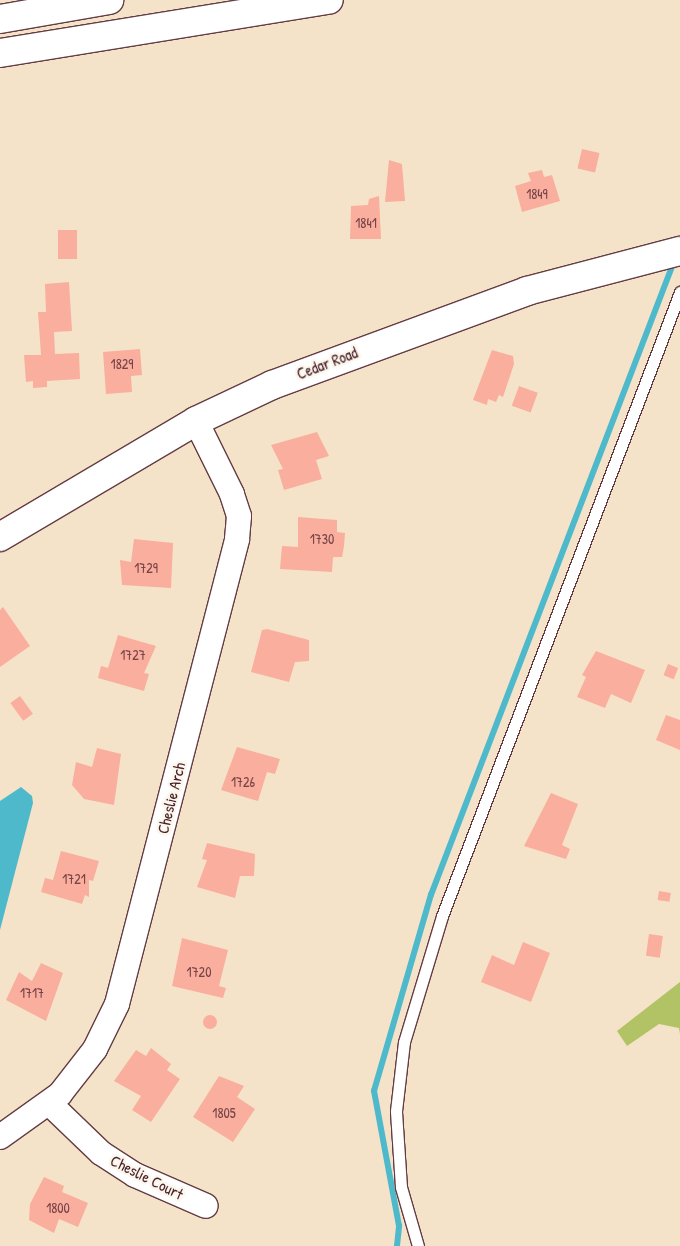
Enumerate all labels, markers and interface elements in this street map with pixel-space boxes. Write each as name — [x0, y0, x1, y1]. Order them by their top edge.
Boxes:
house number: 1849 — [526, 186, 548, 202]
house number: 1841 — [355, 215, 377, 231]
street label: Cedar Road — [294, 343, 360, 383]
house number: 1829 — [111, 356, 133, 372]
house number: 1730 — [310, 531, 334, 547]
house number: 1729 — [134, 560, 158, 576]
house number: 1727 — [120, 647, 146, 663]
street label: Cheslie Arch — [153, 760, 189, 836]
house number: 1726 — [231, 774, 255, 790]
house number: 1721 — [62, 871, 86, 887]
house number: 1720 — [187, 964, 211, 980]
house number: 1717 — [20, 985, 44, 1001]
house number: 1805 — [212, 1105, 236, 1121]
street label: Cheslie Court — [107, 1150, 187, 1204]
house number: 1800 — [46, 1200, 70, 1216]

